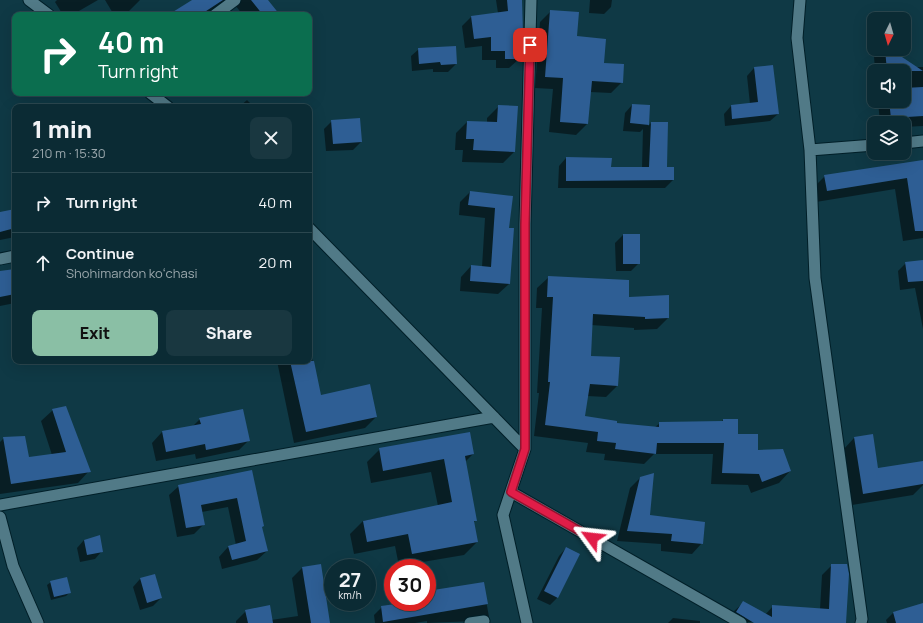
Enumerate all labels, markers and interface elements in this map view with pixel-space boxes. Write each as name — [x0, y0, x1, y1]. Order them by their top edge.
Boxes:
north arrow — [867, 12, 911, 56]
map controls — [867, 12, 911, 160]
text: 40 m — [98, 23, 164, 61]
icon: right — [32, 28, 84, 80]
pin — [513, 28, 547, 62]
icon: arrive — [519, 34, 541, 56]
text: Turn right — [98, 59, 179, 83]
button: sound — [867, 64, 911, 108]
text: 1 min — [32, 112, 92, 145]
button: layers — [867, 116, 911, 160]
button: close — [250, 117, 292, 159]
text: 210 m · 15:30 — [32, 144, 106, 162]
icon: right — [32, 192, 54, 214]
text: Turn right — [66, 192, 137, 213]
text: 40 m — [258, 192, 292, 213]
text: Continue — [66, 243, 134, 264]
icon: ahead — [32, 252, 54, 274]
text: 20 m — [259, 252, 292, 273]
text: Shohimardon koʻchasi — [66, 264, 198, 282]
button: Exit — [32, 310, 158, 356]
button: Share — [166, 310, 292, 356]
position arrow — [571, 517, 613, 559]
speed limit sign: 30 — [384, 559, 436, 611]
text: 27 — [339, 566, 361, 593]
text: km/h — [338, 588, 362, 602]

